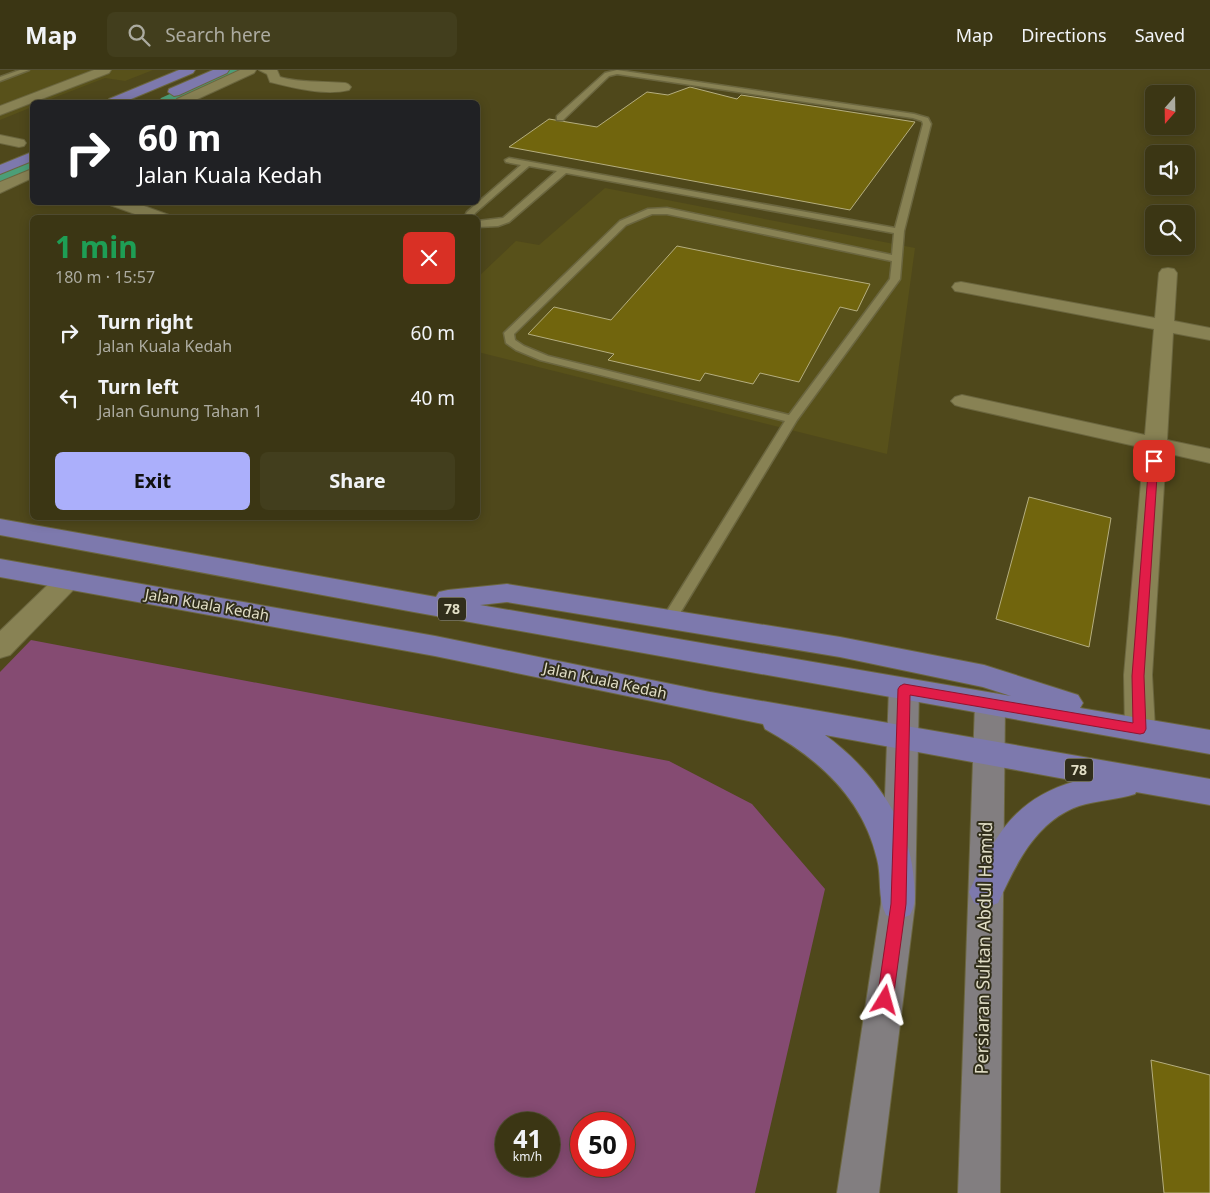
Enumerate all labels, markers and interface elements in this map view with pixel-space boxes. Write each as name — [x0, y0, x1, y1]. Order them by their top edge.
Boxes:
search box — [107, 12, 457, 57]
text: Map — [25, 18, 77, 51]
icon: search — [125, 21, 153, 49]
text: Search here — [165, 22, 271, 48]
text: Map — [956, 23, 993, 47]
text: Directions — [1021, 23, 1107, 47]
text: Saved — [1135, 23, 1185, 47]
north arrow — [1145, 85, 1195, 135]
map controls — [1145, 85, 1195, 255]
text: 60 m — [138, 114, 221, 161]
icon: right — [55, 120, 120, 185]
button: sound — [1145, 145, 1195, 195]
text: Jalan Kuala Kedah — [138, 159, 322, 189]
button: search — [1145, 205, 1195, 255]
text: 1 min — [55, 226, 138, 267]
button: close — [403, 232, 455, 284]
text: 180 m · 15:57 — [55, 266, 155, 288]
text: Turn right — [98, 309, 193, 335]
icon: right — [55, 319, 83, 347]
text: 60 m — [411, 320, 455, 346]
text: Jalan Kuala Kedah — [98, 335, 232, 357]
text: Turn left — [98, 374, 179, 400]
icon: left — [55, 384, 83, 412]
text: 40 m — [411, 385, 455, 411]
text: Jalan Gunung Tahan 1 — [98, 400, 262, 422]
pin — [1133, 440, 1175, 482]
icon: arrive — [1140, 447, 1168, 475]
button: Exit — [55, 452, 250, 510]
button: Share — [260, 452, 455, 510]
street label: Jalan Kuala Kedah — [142, 583, 271, 625]
road number: 78 — [438, 598, 466, 620]
street label: Jalan Kuala Kedah — [540, 657, 669, 703]
road number: 78 — [1065, 758, 1093, 782]
street label: Persiaran Sultan Abdul Hamid — [969, 821, 997, 1075]
position arrow — [858, 973, 910, 1025]
speed limit sign: 50 — [570, 1112, 635, 1177]
text: 41 — [513, 1121, 542, 1155]
text: km/h — [513, 1148, 542, 1165]

